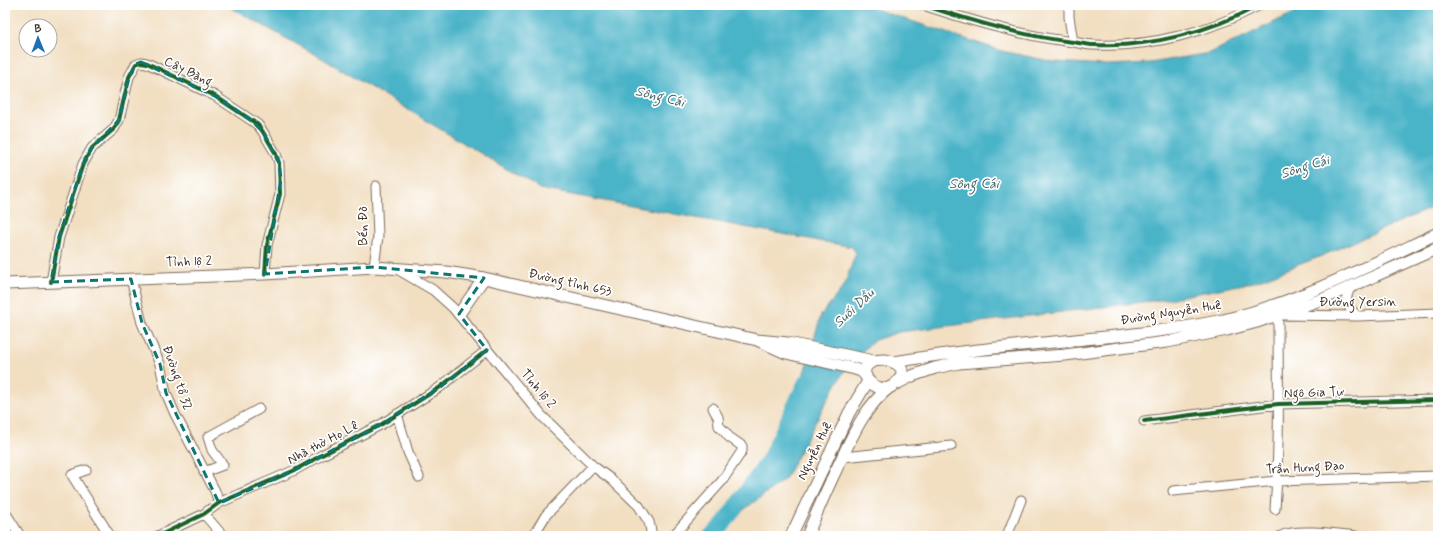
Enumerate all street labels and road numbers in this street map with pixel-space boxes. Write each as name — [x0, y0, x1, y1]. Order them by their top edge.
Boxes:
street label: Cây Bàng — [160, 53, 215, 93]
street label: Bến Đò — [355, 206, 372, 246]
street label: Tỉnh lộ 2 — [166, 253, 213, 271]
street label: Đường tỉnh 653 — [526, 265, 614, 303]
street label: Đường Yersin — [1319, 294, 1397, 313]
street label: Đường Nguyễn Huệ — [1119, 297, 1223, 331]
street label: Đường tổ 32 — [156, 343, 196, 413]
street label: Tỉnh lộ 2 — [517, 366, 560, 413]
street label: Ngô Gia Tự — [1284, 383, 1345, 405]
street label: Nhà thờ Họ Lê — [285, 417, 362, 469]
street label: Nguyễn Huệ — [794, 419, 838, 484]
street label: Trần Hưng Đạo — [1265, 457, 1345, 481]

